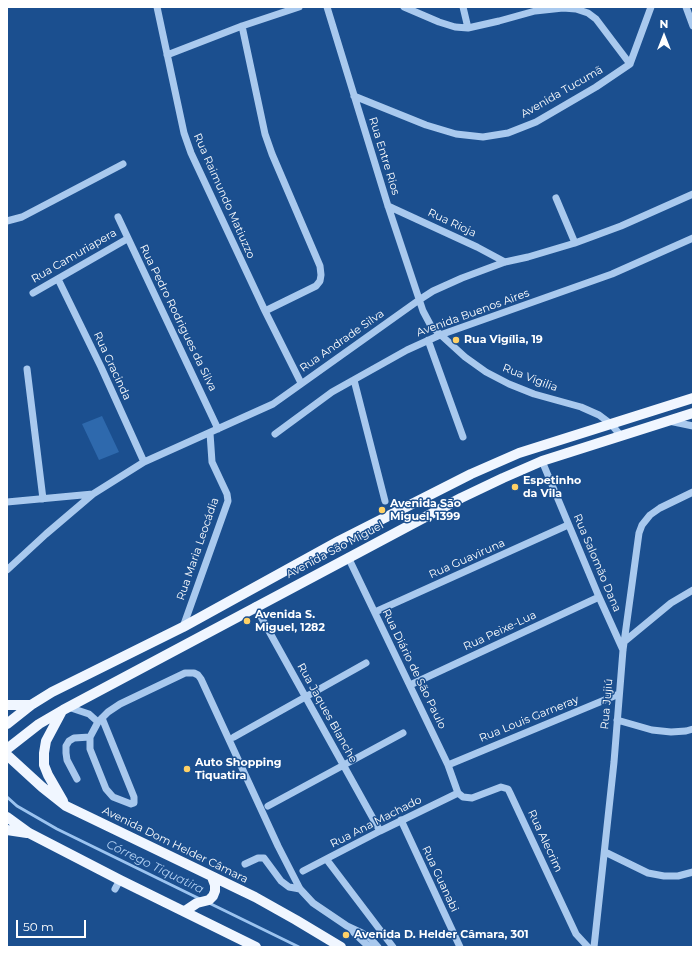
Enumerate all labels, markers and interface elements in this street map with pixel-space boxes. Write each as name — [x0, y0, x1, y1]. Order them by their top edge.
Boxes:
north arrow — [644, 16, 684, 56]
text: N — [660, 17, 668, 31]
street label: Avenida Tucumã — [519, 63, 605, 121]
street label: Rua Entre Rios — [366, 115, 402, 197]
street label: Rua Raimundo Matiuzzo — [190, 131, 258, 261]
street label: Rua Rioja — [426, 206, 478, 240]
street label: Rua Camuriapera — [29, 226, 119, 286]
street label: Rua Pedro Rodrigues da Silva — [137, 242, 219, 394]
street label: Avenida Buenos Aires — [415, 286, 531, 340]
street label: Rua Andrade Silva — [297, 307, 387, 375]
street label: Rua Gracinda — [90, 330, 134, 402]
place label: Rua Vigília, 19 — [464, 333, 543, 347]
marker: Rua Vigília, 19 — [451, 335, 461, 345]
street label: Rua Vigilia — [501, 361, 559, 395]
place label: Espetinho da Vila — [523, 474, 581, 500]
marker: Espetinho da Vila — [510, 482, 520, 492]
street label: Rua Maria Leocádia — [174, 496, 222, 602]
place label: Avenida São Miguel, 1399 — [390, 497, 461, 523]
marker: Avenida São Miguel, 1399 — [377, 505, 387, 515]
street label: Rua Salomão Dana — [570, 512, 624, 614]
street label: Avenida São Miguel — [284, 519, 386, 581]
street label: Rua Guaviruna — [427, 536, 507, 582]
street label: Rua Diário de São Paulo — [379, 607, 449, 731]
place label: Avenida S. Miguel, 1282 — [255, 608, 325, 634]
street label: Rua Peixe-Lua — [461, 608, 539, 654]
marker: Avenida S. Miguel, 1282 — [242, 616, 252, 626]
street label: Rua Jaques Blanche — [294, 661, 360, 765]
street label: Rua Jujiú — [598, 678, 616, 730]
street label: Rua Louis Garneray — [477, 693, 581, 745]
place label: Auto Shopping Tiquatira — [195, 756, 281, 782]
marker: Auto Shopping Tiquatira — [182, 764, 192, 774]
street label: Rua Ana Machado — [328, 793, 424, 851]
street label: Avenida Dom Helder Câmara — [100, 804, 250, 886]
street label: Rua Alecrim — [525, 808, 565, 874]
water label: Córrego Tiquatira — [104, 837, 206, 897]
street label: Rua Guanabi — [419, 844, 461, 914]
scale bar — [18, 912, 88, 938]
text: 50 m — [23, 919, 54, 934]
place label: Avenida D. Helder Câmara, 301 — [354, 928, 529, 942]
marker: Avenida D. Helder Câmara, 301 — [341, 930, 351, 940]

